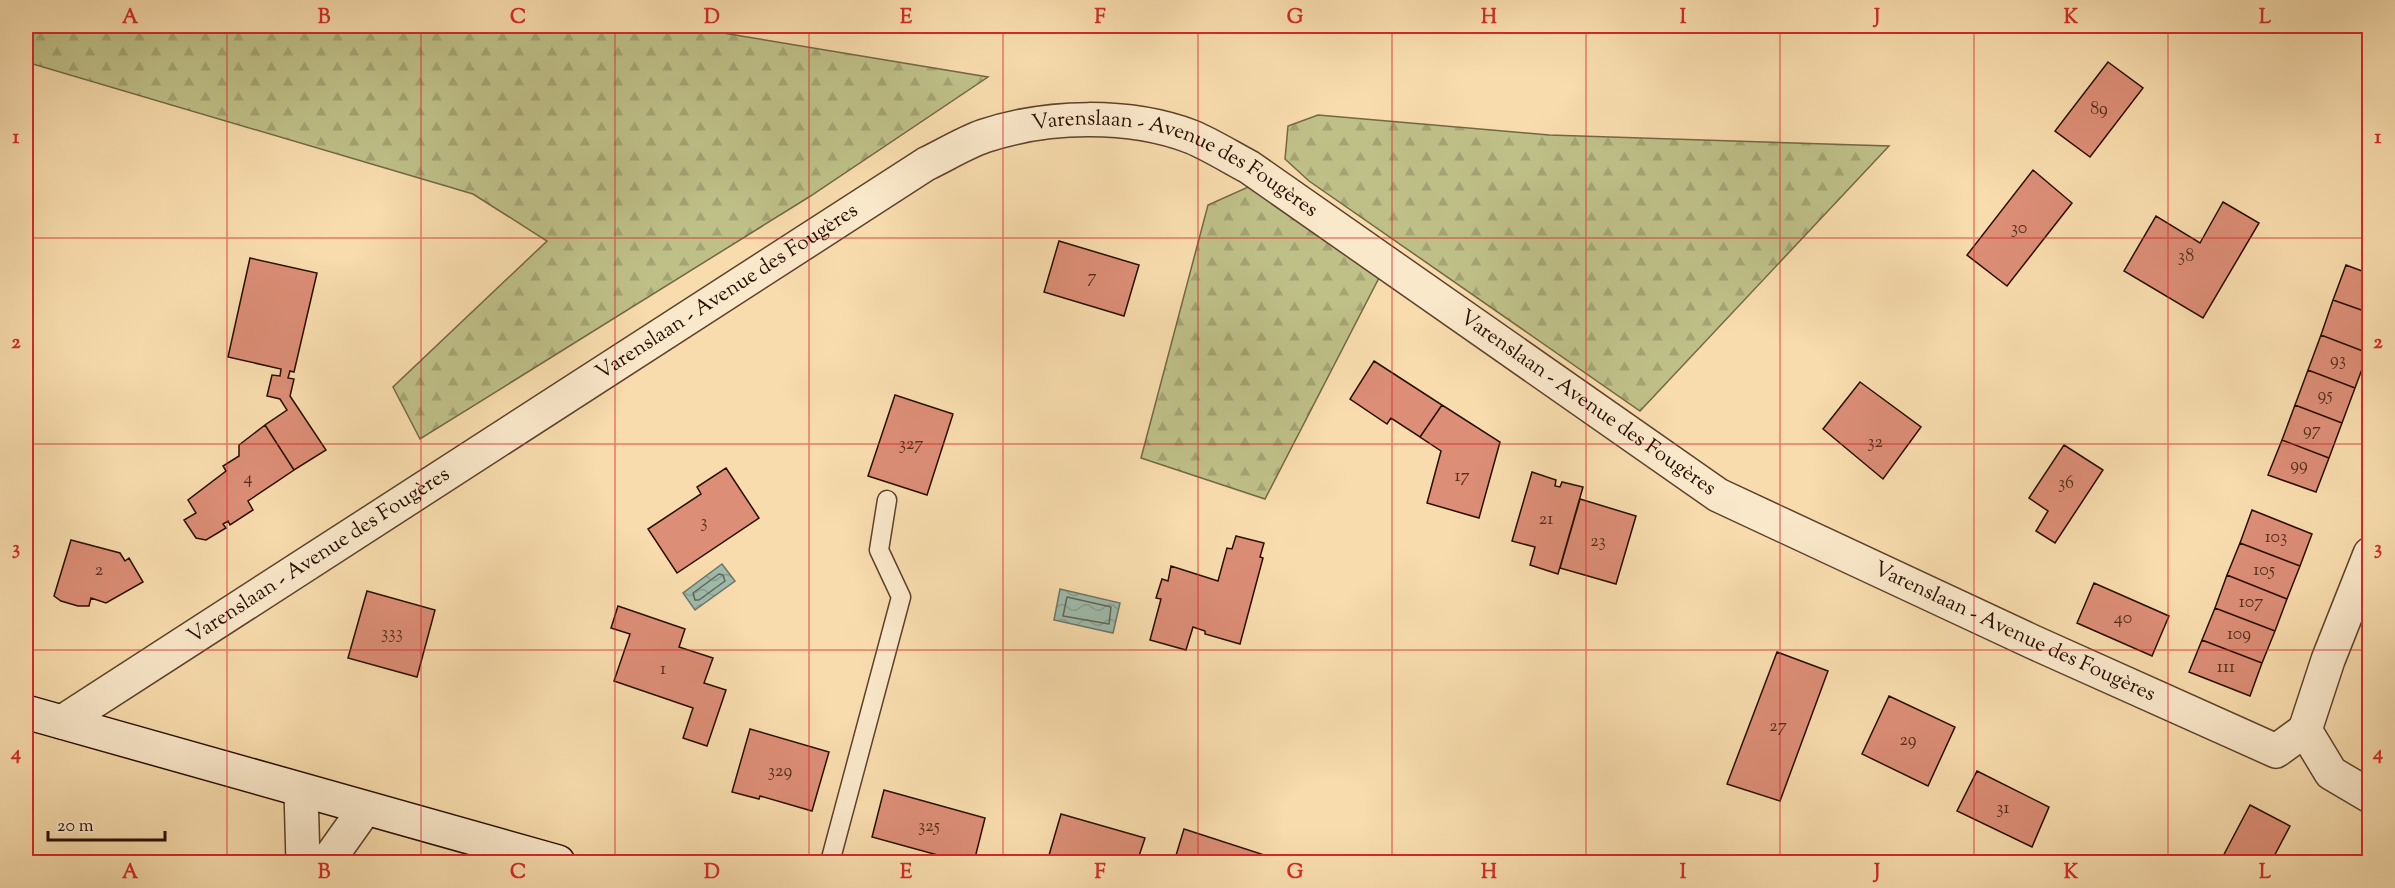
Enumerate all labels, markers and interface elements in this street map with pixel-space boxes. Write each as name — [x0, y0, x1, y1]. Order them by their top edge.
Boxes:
text: A — [122, 4, 139, 33]
text: B — [318, 4, 331, 33]
text: C — [510, 4, 526, 33]
text: D — [704, 4, 720, 33]
text: E — [900, 4, 913, 33]
text: F — [1094, 4, 1106, 33]
text: G — [1287, 4, 1304, 33]
text: H — [1481, 4, 1497, 33]
text: I — [1680, 4, 1687, 33]
text: J — [1872, 4, 1880, 33]
text: K — [2064, 4, 2079, 33]
text: L — [2259, 4, 2272, 33]
house number: 89 — [2090, 97, 2108, 123]
street label: Varenslaan - Avenue des Fougères — [1030, 105, 1323, 225]
text: 1 — [13, 124, 20, 153]
text: 1 — [2375, 124, 2382, 153]
street label: Varenslaan - Avenue des Fougères — [590, 196, 864, 388]
house number: 30 — [2011, 216, 2027, 242]
house number: 38 — [2178, 244, 2194, 270]
house number: 7 — [1087, 265, 1097, 291]
street label: Varenslaan - Avenue des Fougères — [1453, 303, 1722, 504]
text: 2 — [11, 329, 21, 358]
text: 2 — [2373, 329, 2383, 358]
house number: 93 — [2330, 348, 2346, 374]
house number: 95 — [2317, 383, 2333, 409]
house number: 97 — [2303, 418, 2321, 444]
house number: 32 — [1867, 430, 1883, 456]
house number: 327 — [899, 432, 923, 458]
house number: 99 — [2290, 453, 2308, 479]
street label: Varenslaan - Avenue des Fougères — [182, 460, 456, 652]
house number: 17 — [1454, 464, 1470, 490]
house number: 4 — [243, 466, 253, 492]
house number: 36 — [2058, 471, 2074, 497]
house number: 21 — [1539, 507, 1553, 533]
house number: 3 — [700, 510, 708, 536]
house number: 103 — [2265, 525, 2287, 551]
house number: 23 — [1590, 529, 1606, 555]
text: 3 — [12, 535, 20, 564]
text: 3 — [2374, 535, 2382, 564]
street label: Varenslaan - Avenue des Fougères — [1869, 555, 2160, 710]
house number: 2 — [95, 558, 104, 584]
house number: 105 — [2253, 558, 2275, 584]
house number: 107 — [2239, 590, 2263, 616]
house number: 40 — [2114, 606, 2132, 632]
house number: 333 — [381, 621, 403, 647]
house number: 109 — [2227, 622, 2251, 648]
house number: 111 — [2217, 655, 2235, 681]
house number: 1 — [660, 657, 666, 683]
house number: 27 — [1769, 714, 1787, 740]
house number: 29 — [1899, 728, 1917, 754]
text: 4 — [10, 740, 21, 769]
text: 4 — [2372, 740, 2383, 769]
house number: 329 — [768, 759, 792, 785]
house number: 31 — [1996, 796, 2010, 822]
scale bar — [48, 804, 165, 842]
text: 20 m — [57, 814, 94, 840]
house number: 325 — [918, 814, 940, 840]
text: A — [122, 859, 139, 888]
text: B — [318, 859, 331, 888]
text: C — [510, 859, 526, 888]
text: D — [704, 859, 720, 888]
text: E — [900, 859, 913, 888]
text: F — [1094, 859, 1106, 888]
text: G — [1287, 859, 1304, 888]
text: H — [1481, 859, 1497, 888]
text: I — [1680, 859, 1687, 888]
text: J — [1872, 859, 1880, 888]
text: K — [2064, 859, 2079, 888]
text: L — [2259, 859, 2272, 888]

